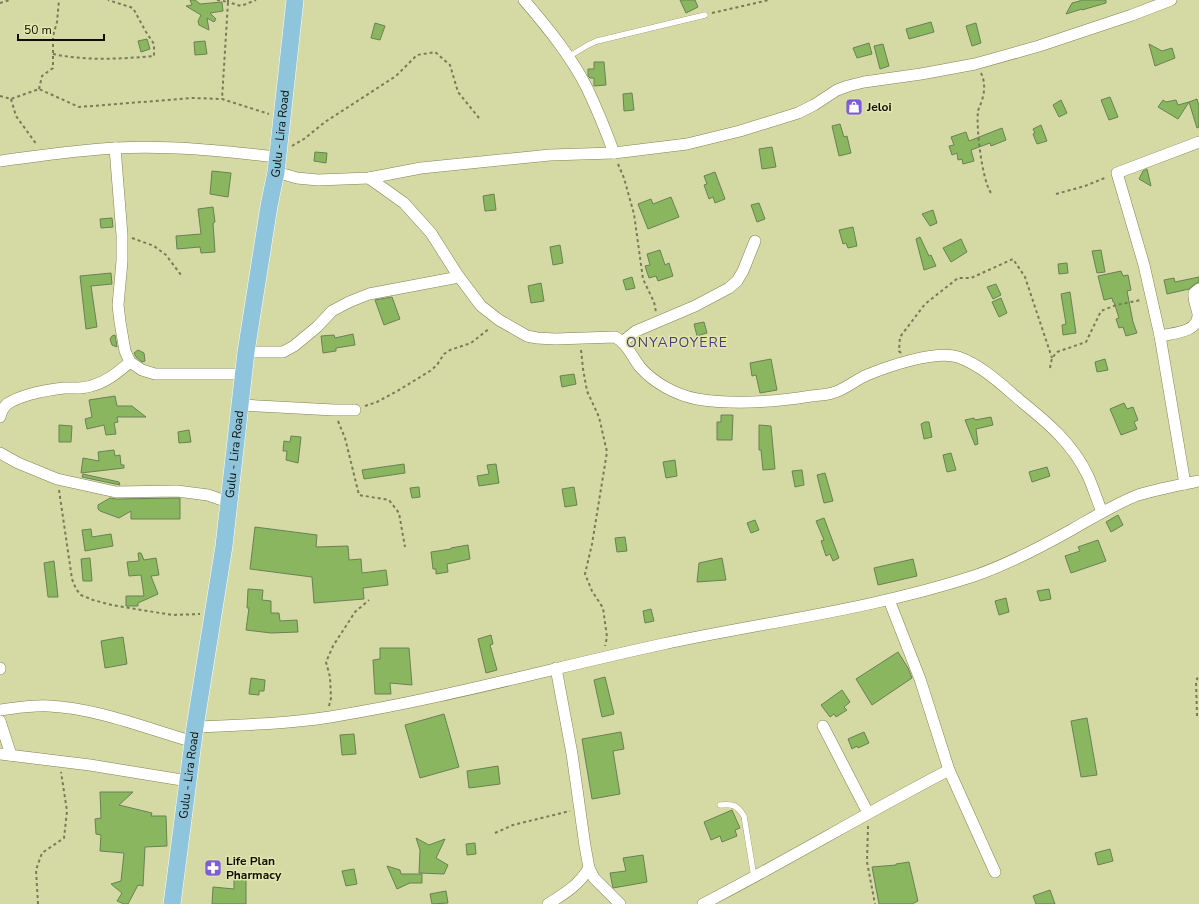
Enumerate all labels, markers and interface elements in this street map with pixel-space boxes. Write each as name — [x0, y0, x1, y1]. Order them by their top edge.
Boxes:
scale bar — [18, 16, 104, 42]
text: 50 m — [24, 22, 52, 38]
street label: Gulu - Lira Road — [267, 89, 293, 179]
shop icon: Jeloi — [844, 97, 864, 117]
place label: Jeloi — [866, 99, 892, 115]
district label: ONYAPOYERE — [626, 333, 728, 352]
street label: Gulu - Lira Road — [221, 410, 247, 499]
street label: Gulu - Lira Road — [175, 730, 202, 820]
place label: Life Plan Pharmacy — [226, 853, 282, 883]
pharmacy icon: Life Plan Pharmacy — [203, 858, 223, 878]

